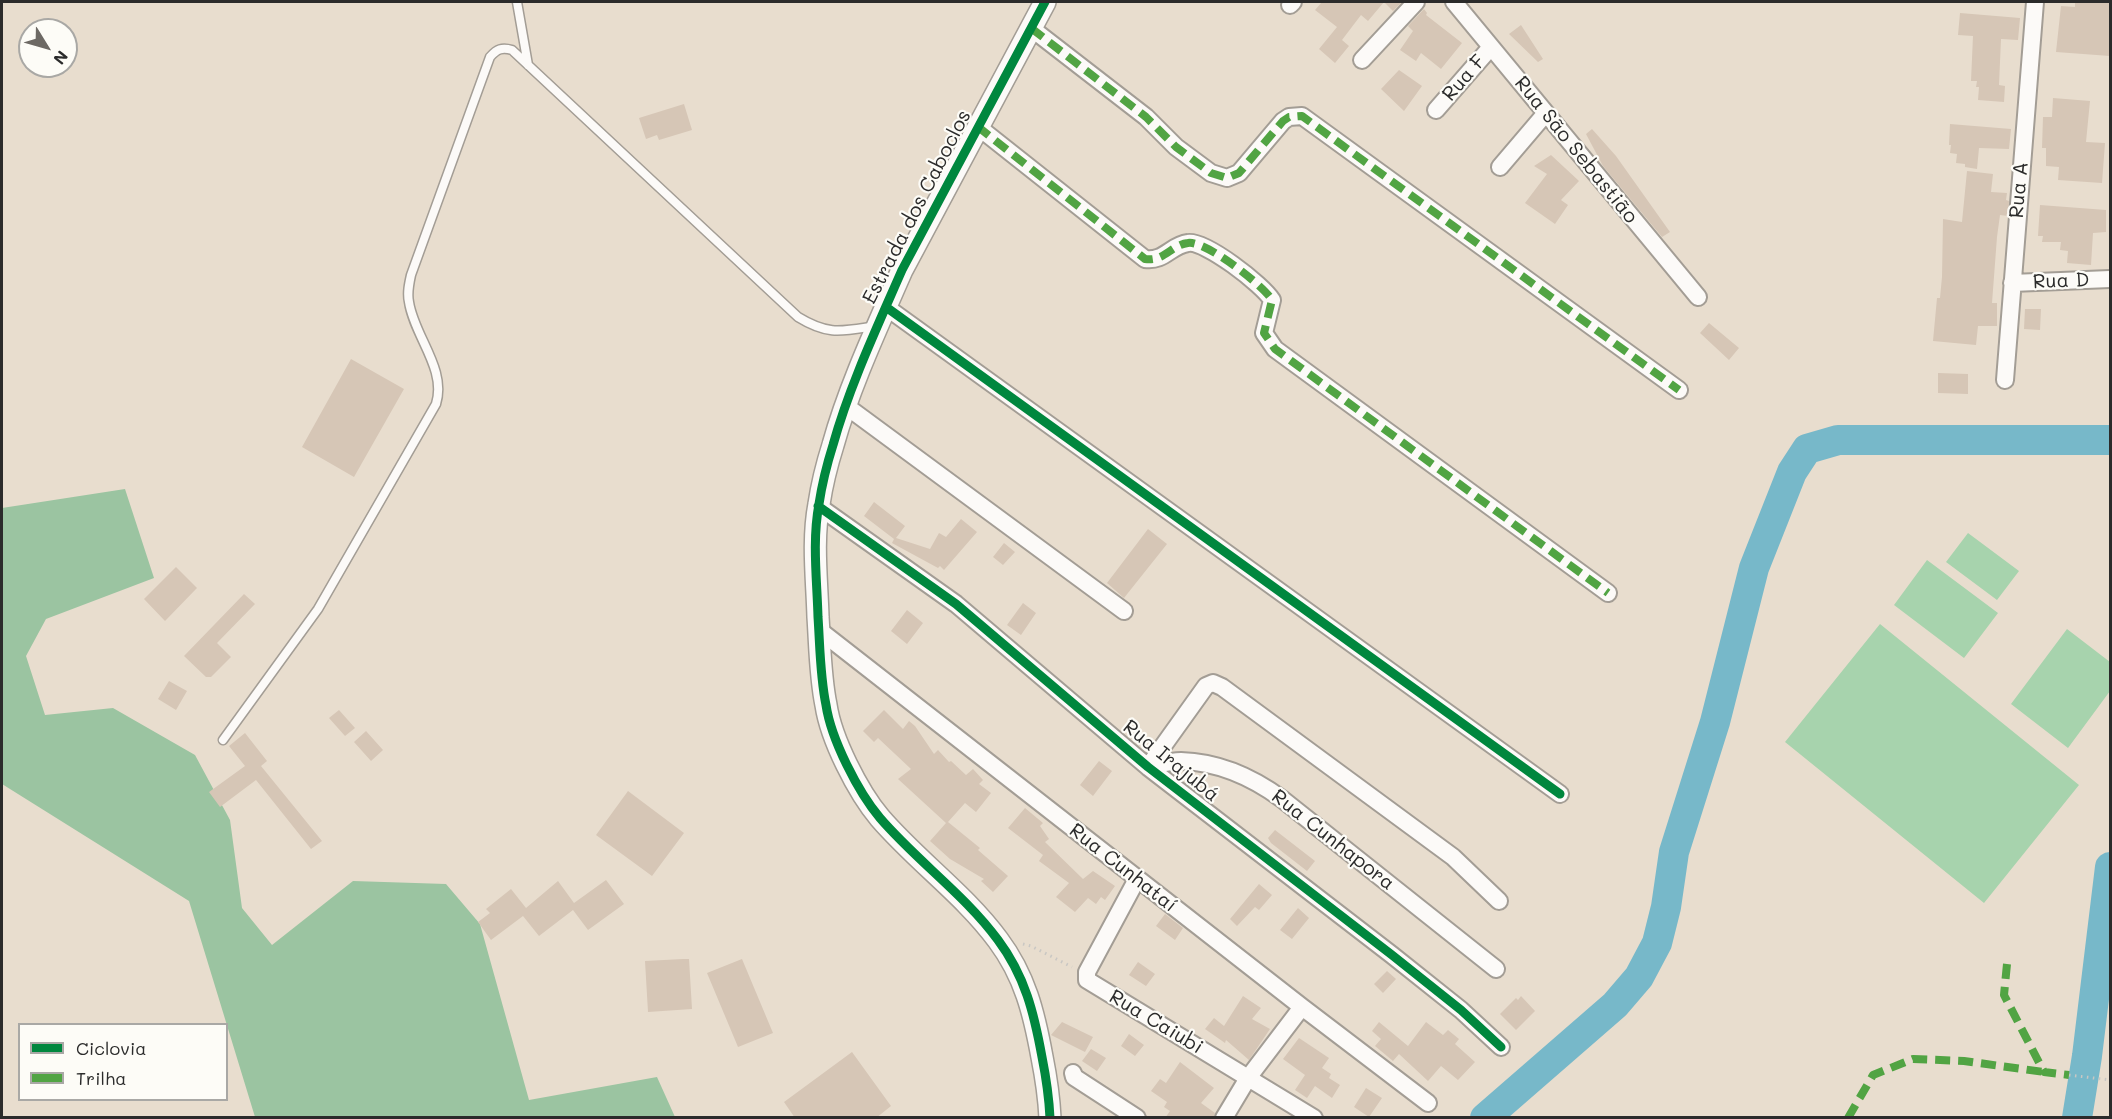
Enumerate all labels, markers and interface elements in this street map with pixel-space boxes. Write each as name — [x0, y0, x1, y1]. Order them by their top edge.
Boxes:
north arrow — [18, 18, 78, 78]
text: N — [49, 47, 73, 69]
street label: Rua F — [1437, 50, 1491, 106]
street label: Rua São Sebastião — [1509, 72, 1643, 228]
street label: Estrada dos Caboclos — [858, 106, 976, 308]
street label: Rua A — [2005, 161, 2033, 219]
street label: Rua D — [2032, 268, 2090, 294]
street label: Rua Irajubá — [1118, 715, 1224, 807]
street label: Rua Cunhapora — [1267, 785, 1399, 895]
street label: Rua Cunhataí — [1064, 818, 1182, 918]
street label: Rua Caiubi — [1105, 985, 1207, 1059]
legend — [18, 1023, 228, 1101]
text: Ciclovia — [76, 1036, 146, 1060]
text: Trilha — [76, 1066, 126, 1090]

